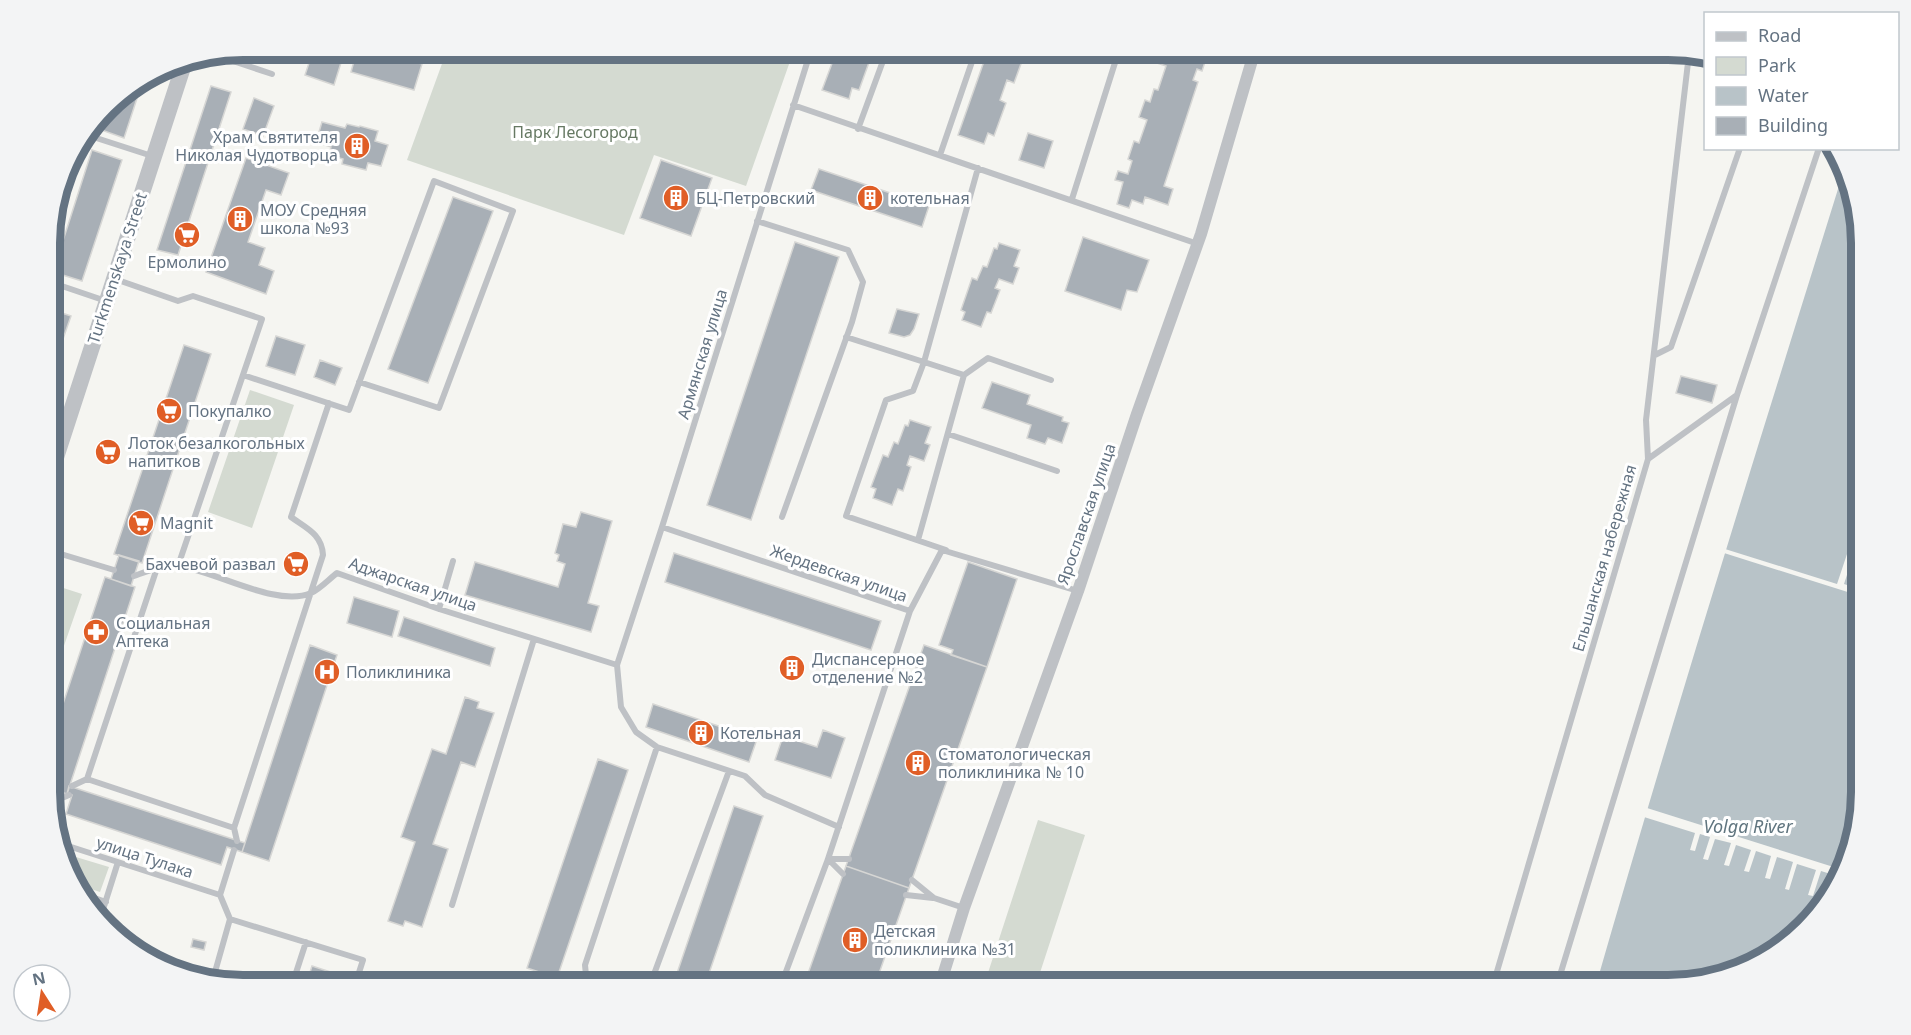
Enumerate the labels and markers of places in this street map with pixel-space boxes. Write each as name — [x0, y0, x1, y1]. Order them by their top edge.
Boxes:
place label: Храм Святителя Николая Чудотворца — [175, 126, 338, 166]
building icon: Храм Святителя Николая Чудотворца — [342, 131, 372, 161]
building icon: БЦ-Петровский — [661, 183, 691, 213]
building icon: котельная — [855, 183, 885, 213]
place label: БЦ-Петровский — [696, 187, 815, 209]
place label: котельная — [890, 187, 970, 209]
place label: МОУ Средняя школа №93 — [260, 199, 367, 239]
building icon: МОУ Средняя школа №93 — [225, 204, 255, 234]
supermarket icon: Ермолино — [172, 220, 202, 250]
place label: Ермолино — [147, 251, 227, 273]
supermarket icon: Покупалко — [154, 396, 184, 426]
place label: Покупалко — [188, 400, 272, 422]
place label: Лоток безалкогольных напитков — [128, 432, 306, 472]
supermarket icon: Лоток безалкогольных напитков — [93, 437, 123, 467]
supermarket icon: Magnit — [126, 508, 156, 538]
place label: Magnit — [160, 512, 213, 534]
supermarket icon: Бахчевой развал — [281, 549, 311, 579]
place label: Бахчевой развал — [145, 553, 276, 575]
place label: Социальная Аптека — [116, 612, 210, 652]
pharmacy icon: Социальная Аптека — [81, 617, 111, 647]
place label: Диспансерное отделение №2 — [812, 648, 925, 688]
building icon: Диспансерное отделение №2 — [777, 653, 807, 683]
hospital icon: Поликлиника — [312, 657, 342, 687]
place label: Поликлиника — [346, 661, 451, 683]
building icon: Котельная — [686, 718, 716, 748]
place label: Котельная — [720, 722, 801, 744]
place label: Стоматологическая поликлиника № 10 — [938, 743, 1091, 783]
building icon: Стоматологическая поликлиника № 10 — [903, 748, 933, 778]
place label: Детская поликлиника №31 — [874, 920, 1016, 960]
building icon: Детская поликлиника №31 — [840, 925, 870, 955]

